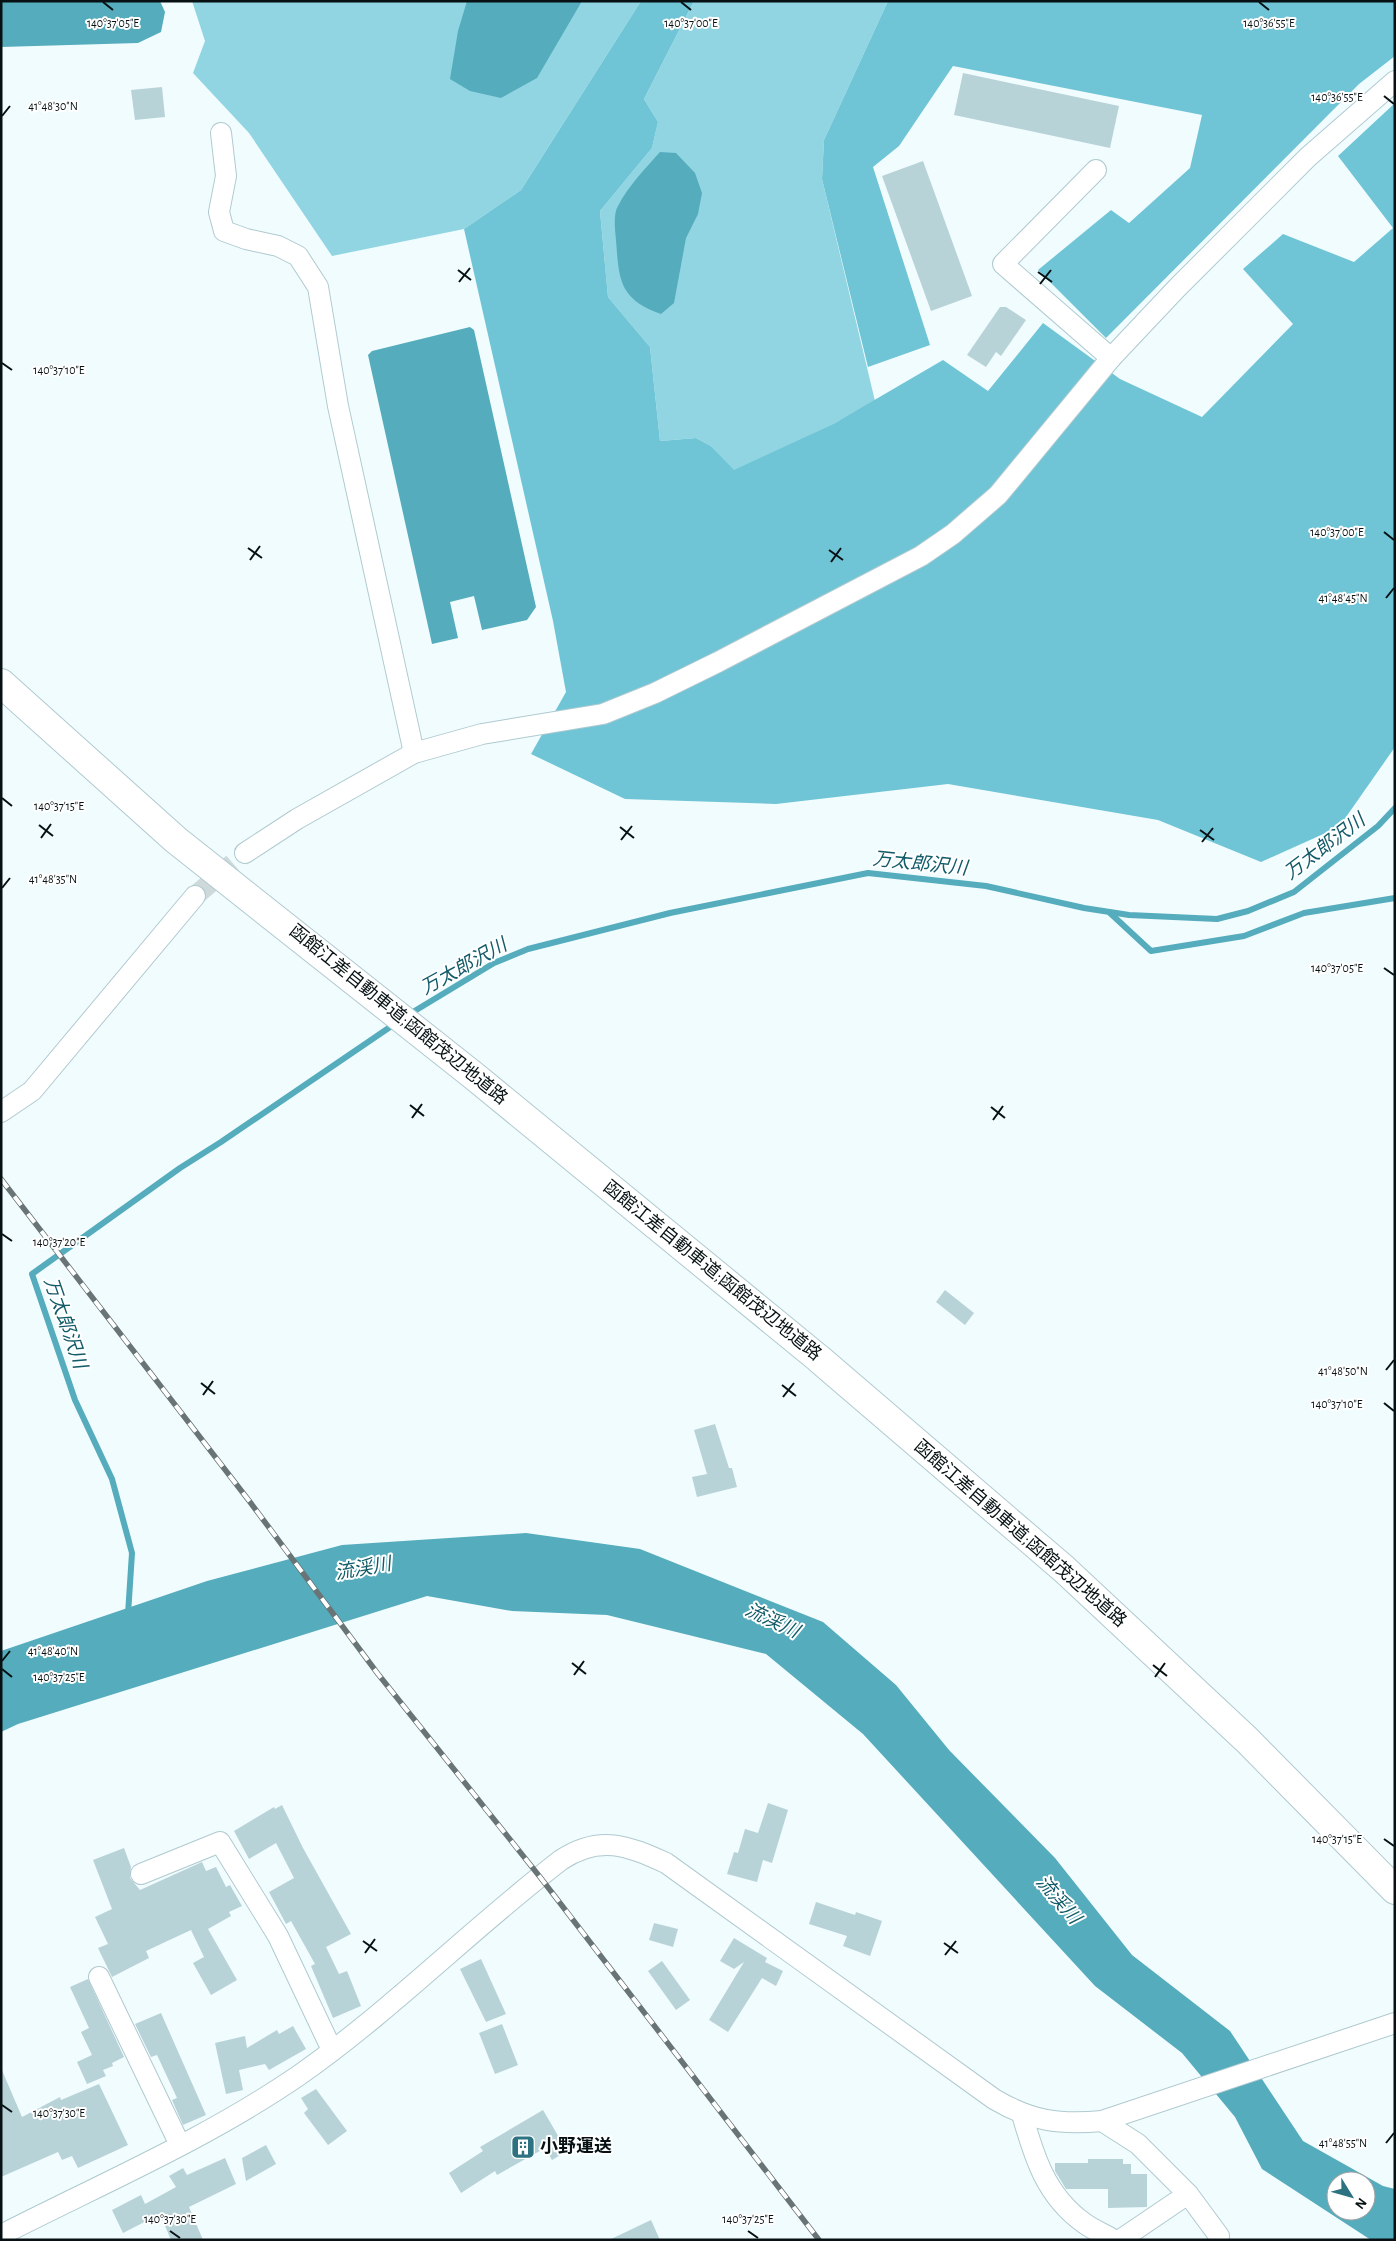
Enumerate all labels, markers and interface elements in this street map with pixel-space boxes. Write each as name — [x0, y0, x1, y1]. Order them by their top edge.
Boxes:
text: 140°37'05"E — [87, 17, 139, 29]
text: 140°37'00"E — [664, 17, 718, 29]
text: 140°36'55"E — [1243, 17, 1295, 29]
text: 140°36'55"E — [1311, 91, 1363, 103]
text: 41°48'30"N — [28, 100, 78, 112]
text: 140°37'10"E — [33, 364, 85, 376]
text: 140°37'00"E — [1310, 526, 1364, 538]
text: 41°48'45"N — [1318, 592, 1368, 604]
text: 140°37'15"E — [34, 800, 84, 812]
water label: 万太郎沢川 — [1281, 809, 1370, 883]
water label: 万太郎沢川 — [872, 849, 970, 879]
text: 41°48'35"N — [29, 873, 77, 885]
street label: 函館江差自動車道;函館茂辺地道路 — [286, 920, 511, 1108]
water label: 万太郎沢川 — [417, 934, 512, 998]
text: 140°37'05"E — [1311, 962, 1363, 974]
street label: 函館江差自動車道;函館茂辺地道路 — [600, 1176, 825, 1364]
text: 140°37'20"E — [33, 1236, 86, 1248]
water label: 万太郎沢川 — [41, 1275, 91, 1373]
text: 41°48'50"N — [1318, 1365, 1368, 1377]
text: 140°37'10"E — [1311, 1398, 1363, 1410]
street label: 函館江差自動車道;函館茂辺地道路 — [911, 1436, 1131, 1631]
water label: 流渓川 — [333, 1553, 395, 1583]
water label: 流渓川 — [742, 1599, 804, 1642]
text: 41°48'40"N — [28, 1645, 78, 1657]
text: 140°37'25"E — [33, 1671, 85, 1683]
text: 140°37'15"E — [1312, 1833, 1362, 1845]
water label: 流渓川 — [1032, 1872, 1086, 1929]
text: 140°37'30"E — [33, 2107, 85, 2119]
building icon: 小野運送 — [510, 2134, 536, 2160]
place label: 小野運送 — [540, 2136, 612, 2156]
text: 41°48'55"N — [1319, 2137, 1367, 2149]
north arrow — [1326, 2171, 1376, 2221]
text: N — [1352, 2195, 1369, 2211]
text: 140°37'30"E — [144, 2213, 196, 2225]
text: 140°37'25"E — [722, 2213, 774, 2225]

